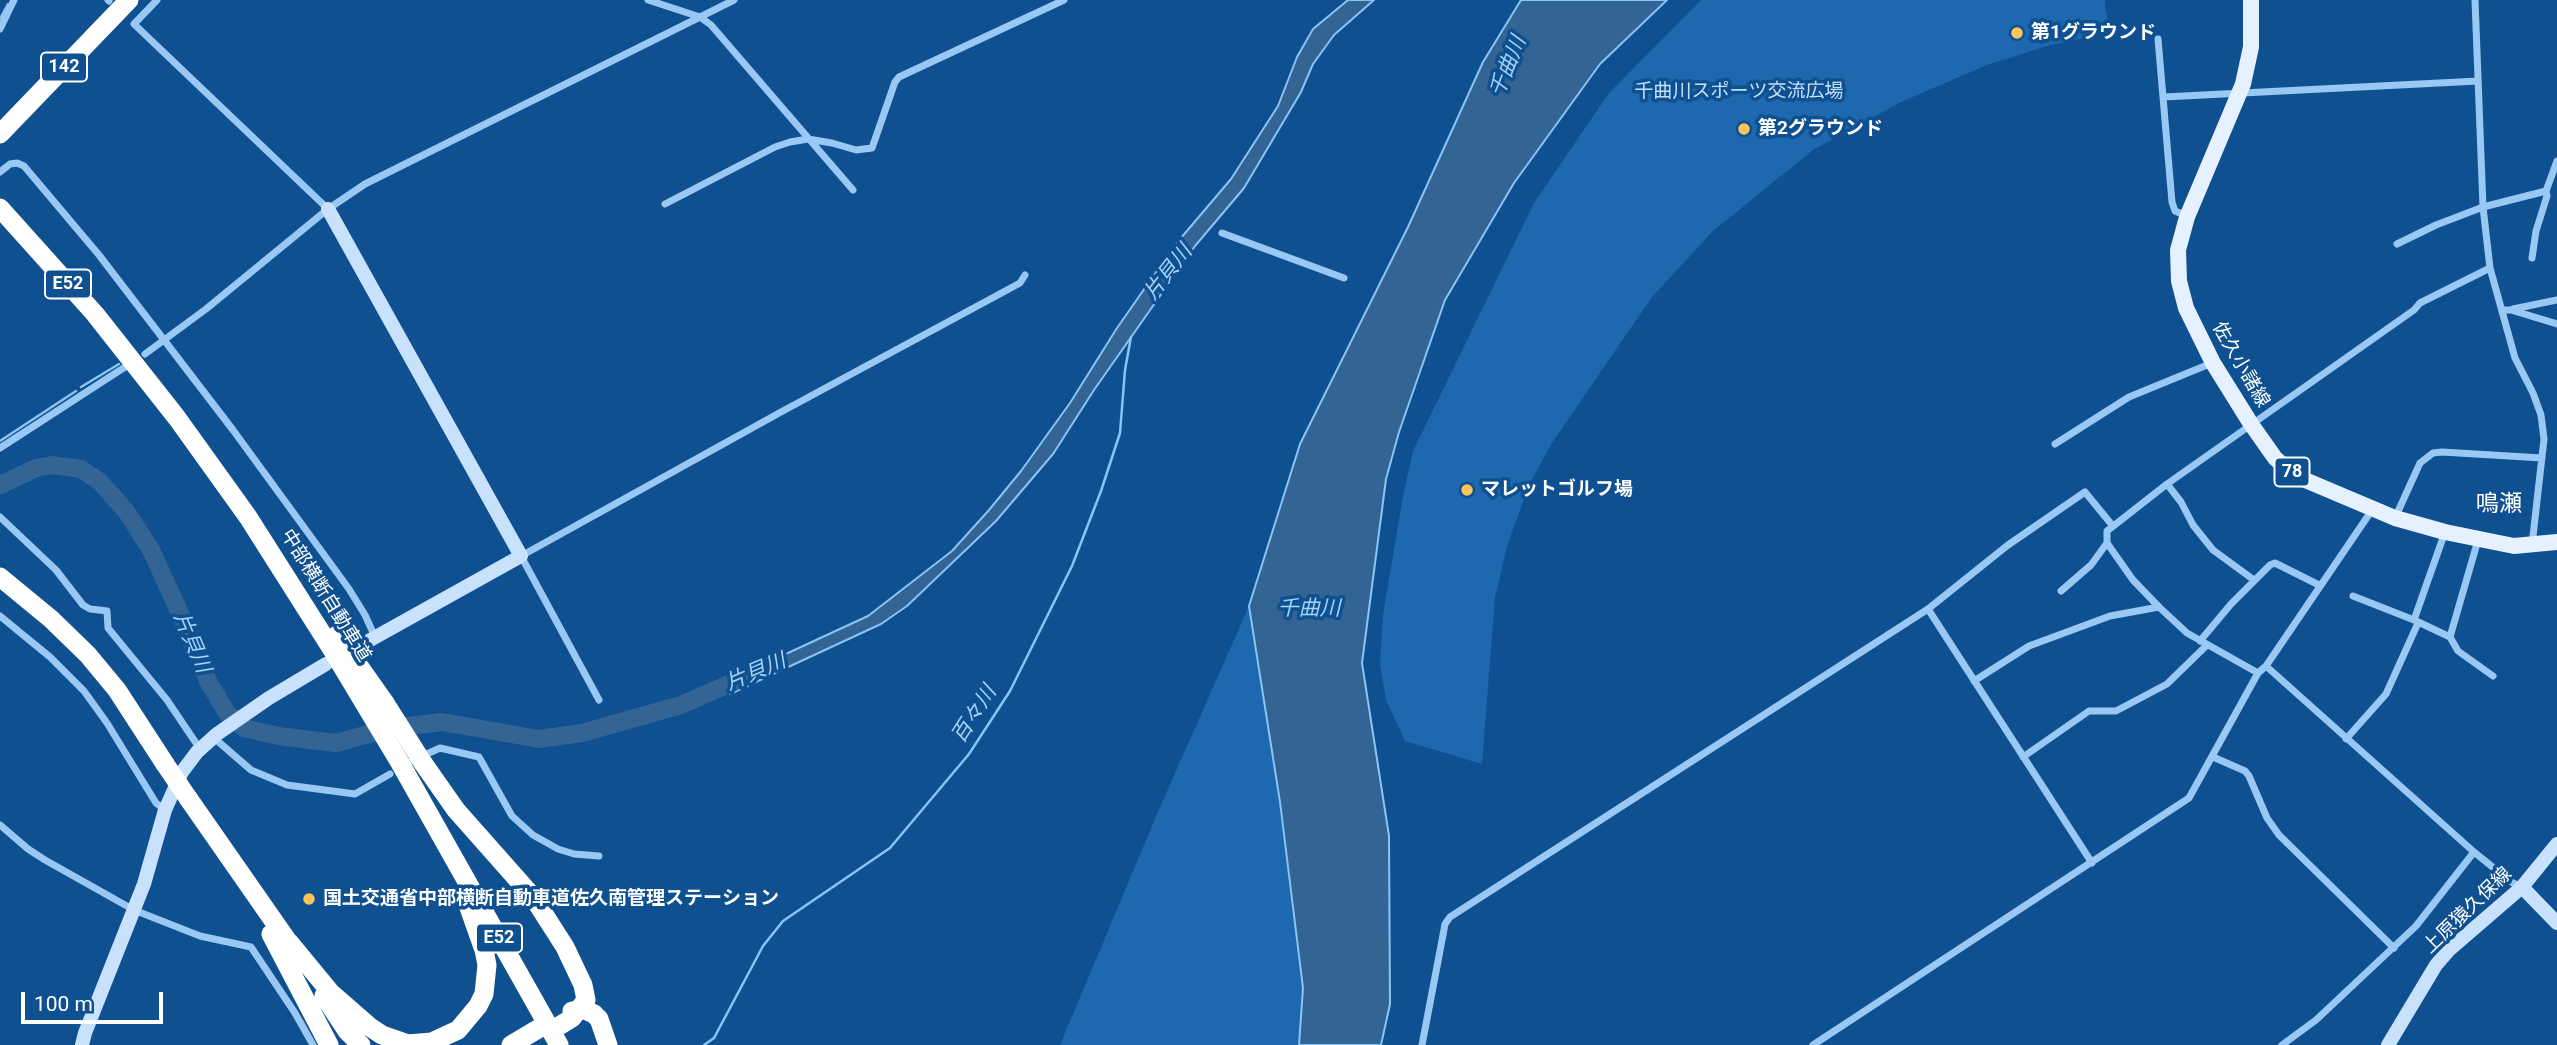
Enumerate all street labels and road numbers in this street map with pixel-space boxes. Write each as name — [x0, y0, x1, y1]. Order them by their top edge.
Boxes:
road number: 142 — [41, 52, 87, 82]
road number: E52 — [45, 270, 91, 298]
street label: 佐久小諸線 — [2206, 318, 2274, 412]
road number: 78 — [2274, 458, 2310, 486]
street label: 中部横断自動車道 — [275, 526, 375, 666]
street label: 上原猿久保線 — [2419, 863, 2517, 959]
road number: E52 — [476, 923, 522, 953]

